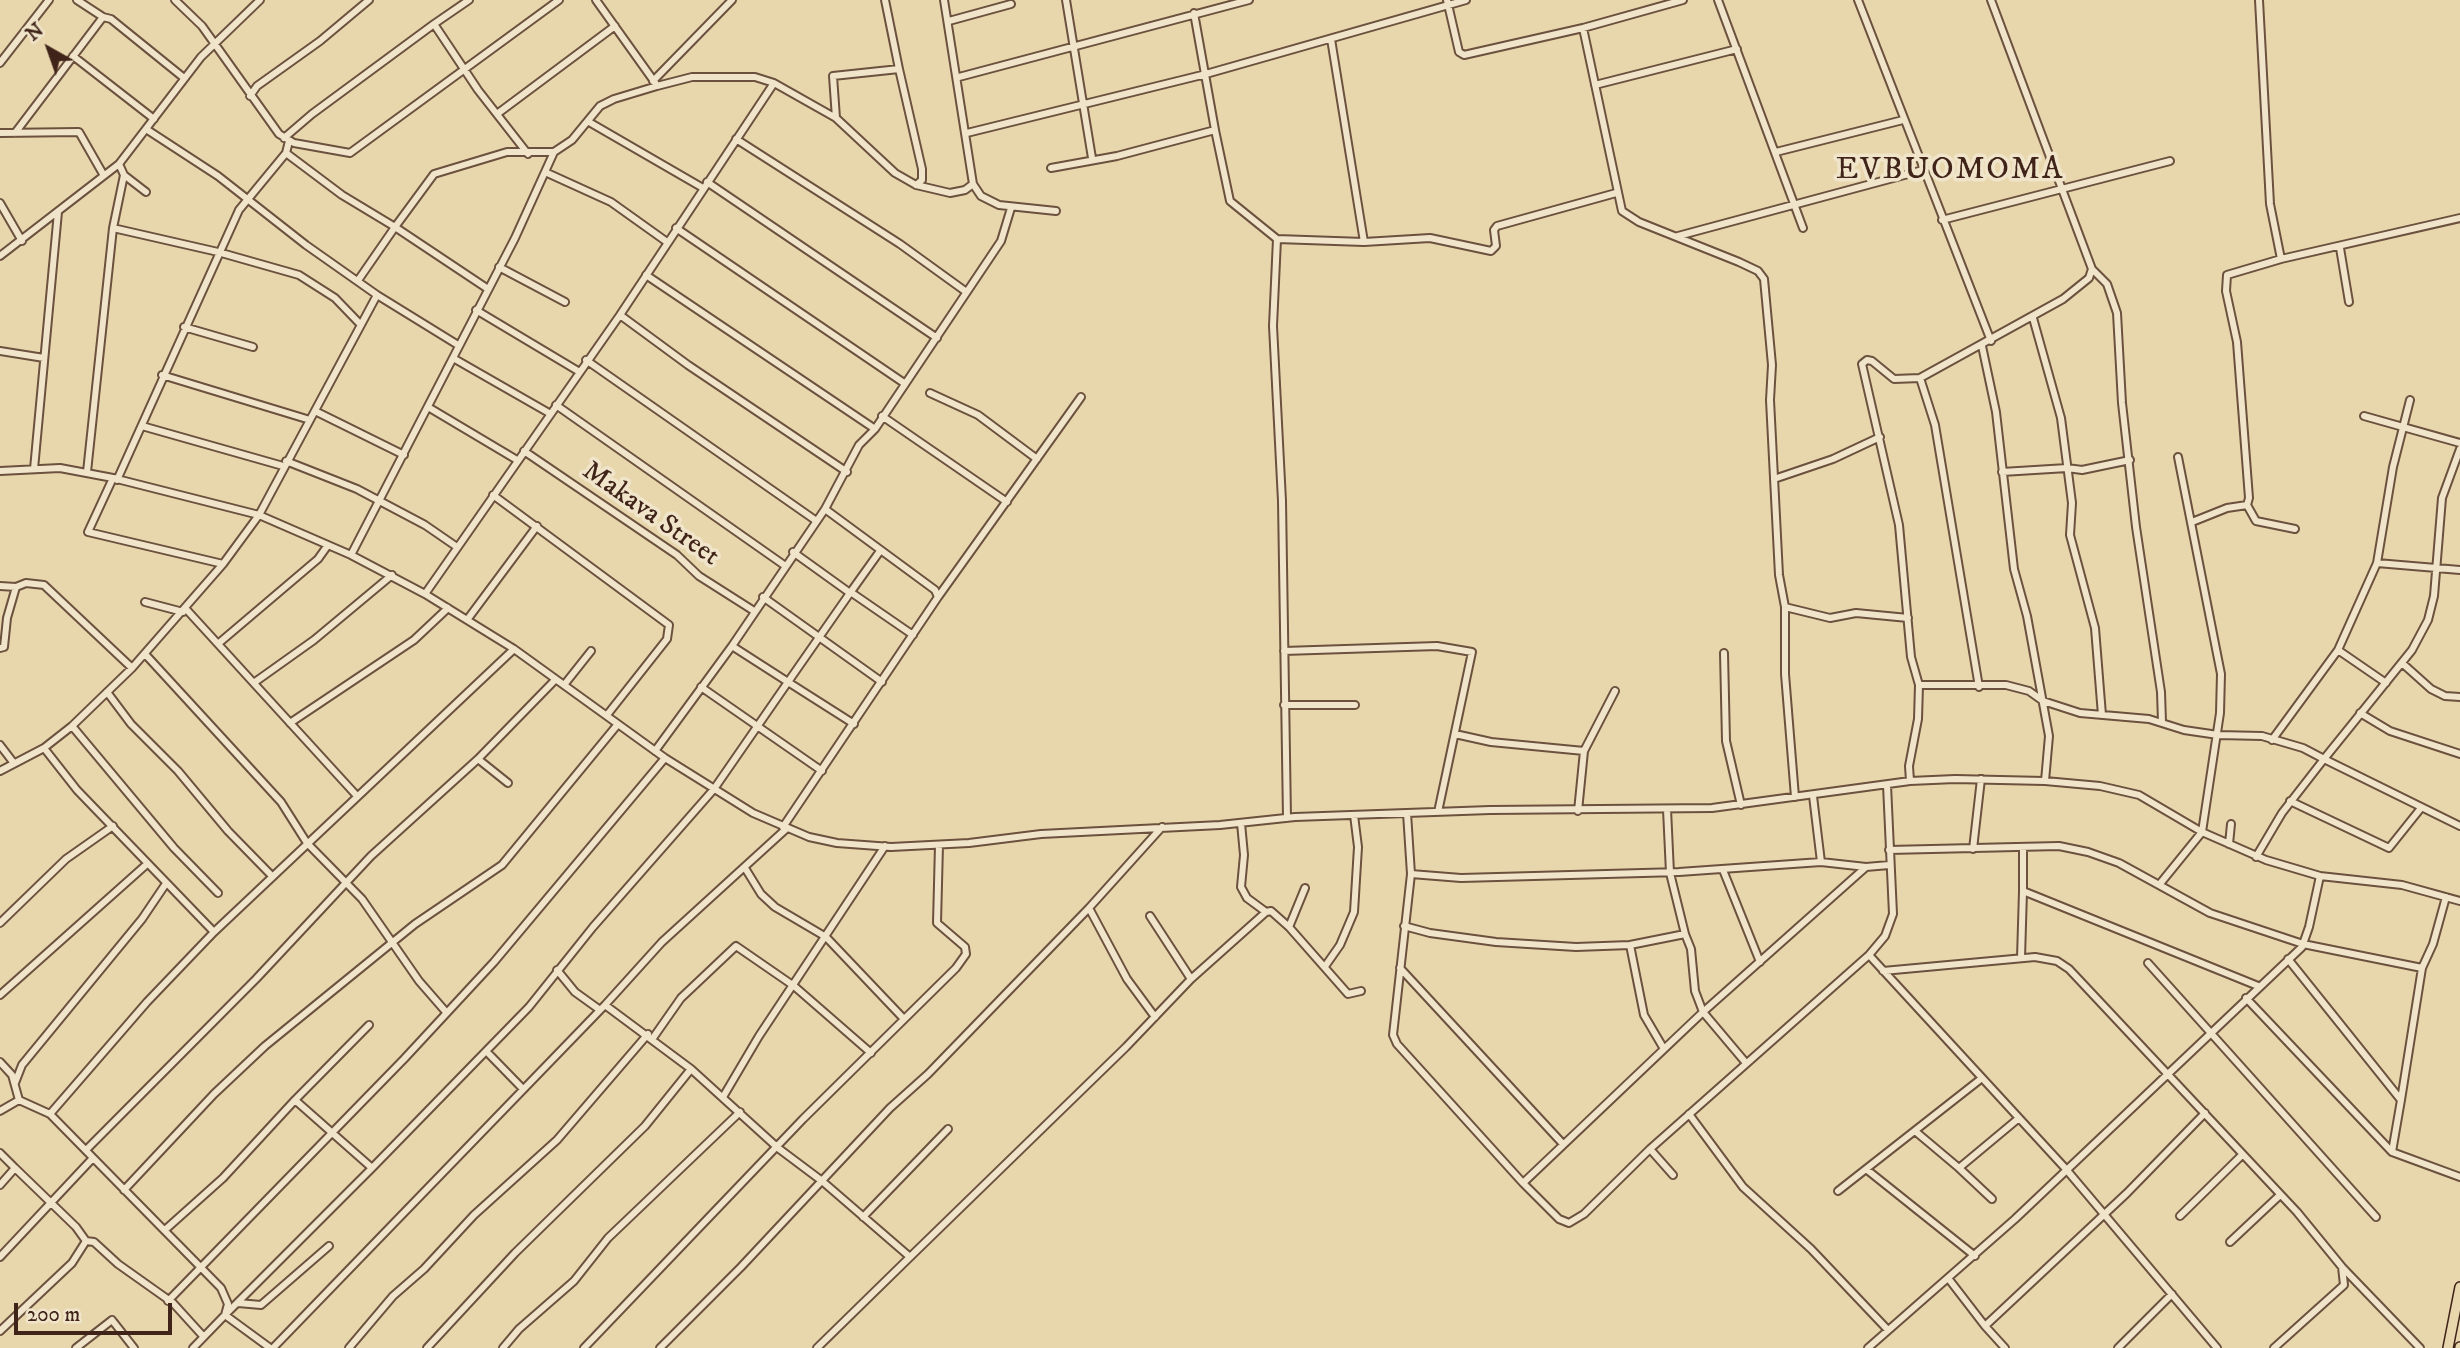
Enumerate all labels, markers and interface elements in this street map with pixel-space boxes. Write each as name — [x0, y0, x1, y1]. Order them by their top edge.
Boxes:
north arrow — [14, 14, 84, 84]
text: N — [22, 19, 49, 46]
district label: EVBUOMOMA — [1837, 152, 2063, 190]
street label: Makava Street — [575, 455, 725, 575]
scale bar — [18, 1288, 175, 1332]
text: 200 m — [27, 1302, 80, 1328]

